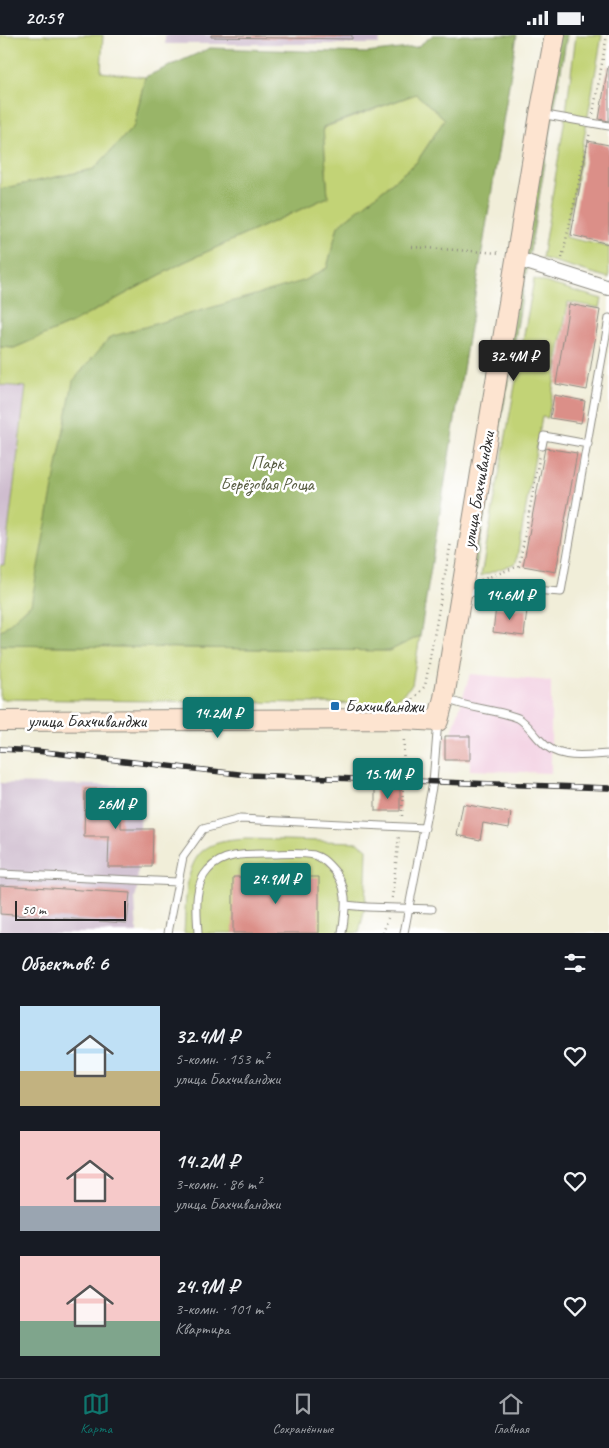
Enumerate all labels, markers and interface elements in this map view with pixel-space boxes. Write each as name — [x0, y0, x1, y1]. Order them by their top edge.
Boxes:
text: 20:59 — [25, 6, 62, 30]
pin: 32.4M ₽ — [468, 339, 560, 382]
text: 32.4M ₽ — [490, 346, 538, 366]
street label: улица Бахчиванджи — [457, 429, 499, 551]
park label: Парк Берёзовая Роща — [220, 452, 316, 496]
pin: 14.6M ₽ — [464, 579, 556, 621]
text: 14.6M ₽ — [486, 585, 534, 605]
place label: Бахчиванджи — [345, 695, 425, 717]
pin: 14.2M ₽ — [172, 697, 264, 739]
marker: Бахчиванджи — [329, 700, 341, 712]
text: 14.2M ₽ — [194, 703, 242, 723]
street label: улица Бахчиванджи — [27, 710, 147, 732]
pin: 15.1M ₽ — [342, 757, 434, 800]
text: 15.1M ₽ — [364, 764, 412, 784]
pin: 26M ₽ — [81, 787, 151, 830]
text: 26M ₽ — [97, 794, 135, 814]
pin: 24.9M ₽ — [230, 863, 322, 905]
text: 24.9M ₽ — [252, 869, 300, 889]
scale bar — [15, 898, 126, 921]
text: 50 m — [22, 901, 46, 918]
icon: filters — [561, 949, 589, 977]
text: Объектов: 6 — [20, 950, 108, 976]
text: 32.4M ₽ — [175, 1023, 239, 1049]
icon: home — [60, 1026, 120, 1086]
icon: heart — [561, 1042, 589, 1070]
text: 5-комн. · 153 m² — [175, 1049, 268, 1069]
text: улица Бахчиванджи — [175, 1069, 280, 1089]
text: 14.2M ₽ — [175, 1148, 239, 1174]
icon: home — [60, 1151, 120, 1211]
icon: heart — [561, 1167, 589, 1195]
text: 3-комн. · 86 m² — [175, 1174, 261, 1194]
text: улица Бахчиванджи — [175, 1194, 280, 1214]
text: 24.9M ₽ — [175, 1273, 239, 1299]
icon: home — [60, 1276, 120, 1336]
icon: heart — [561, 1292, 589, 1320]
text: 3-комн. · 101 m² — [175, 1299, 268, 1319]
text: Квартира — [175, 1319, 230, 1339]
tab: Карта — [80, 1390, 112, 1437]
tab: Сохранённые — [273, 1390, 333, 1437]
tab: Главная — [494, 1390, 529, 1437]

